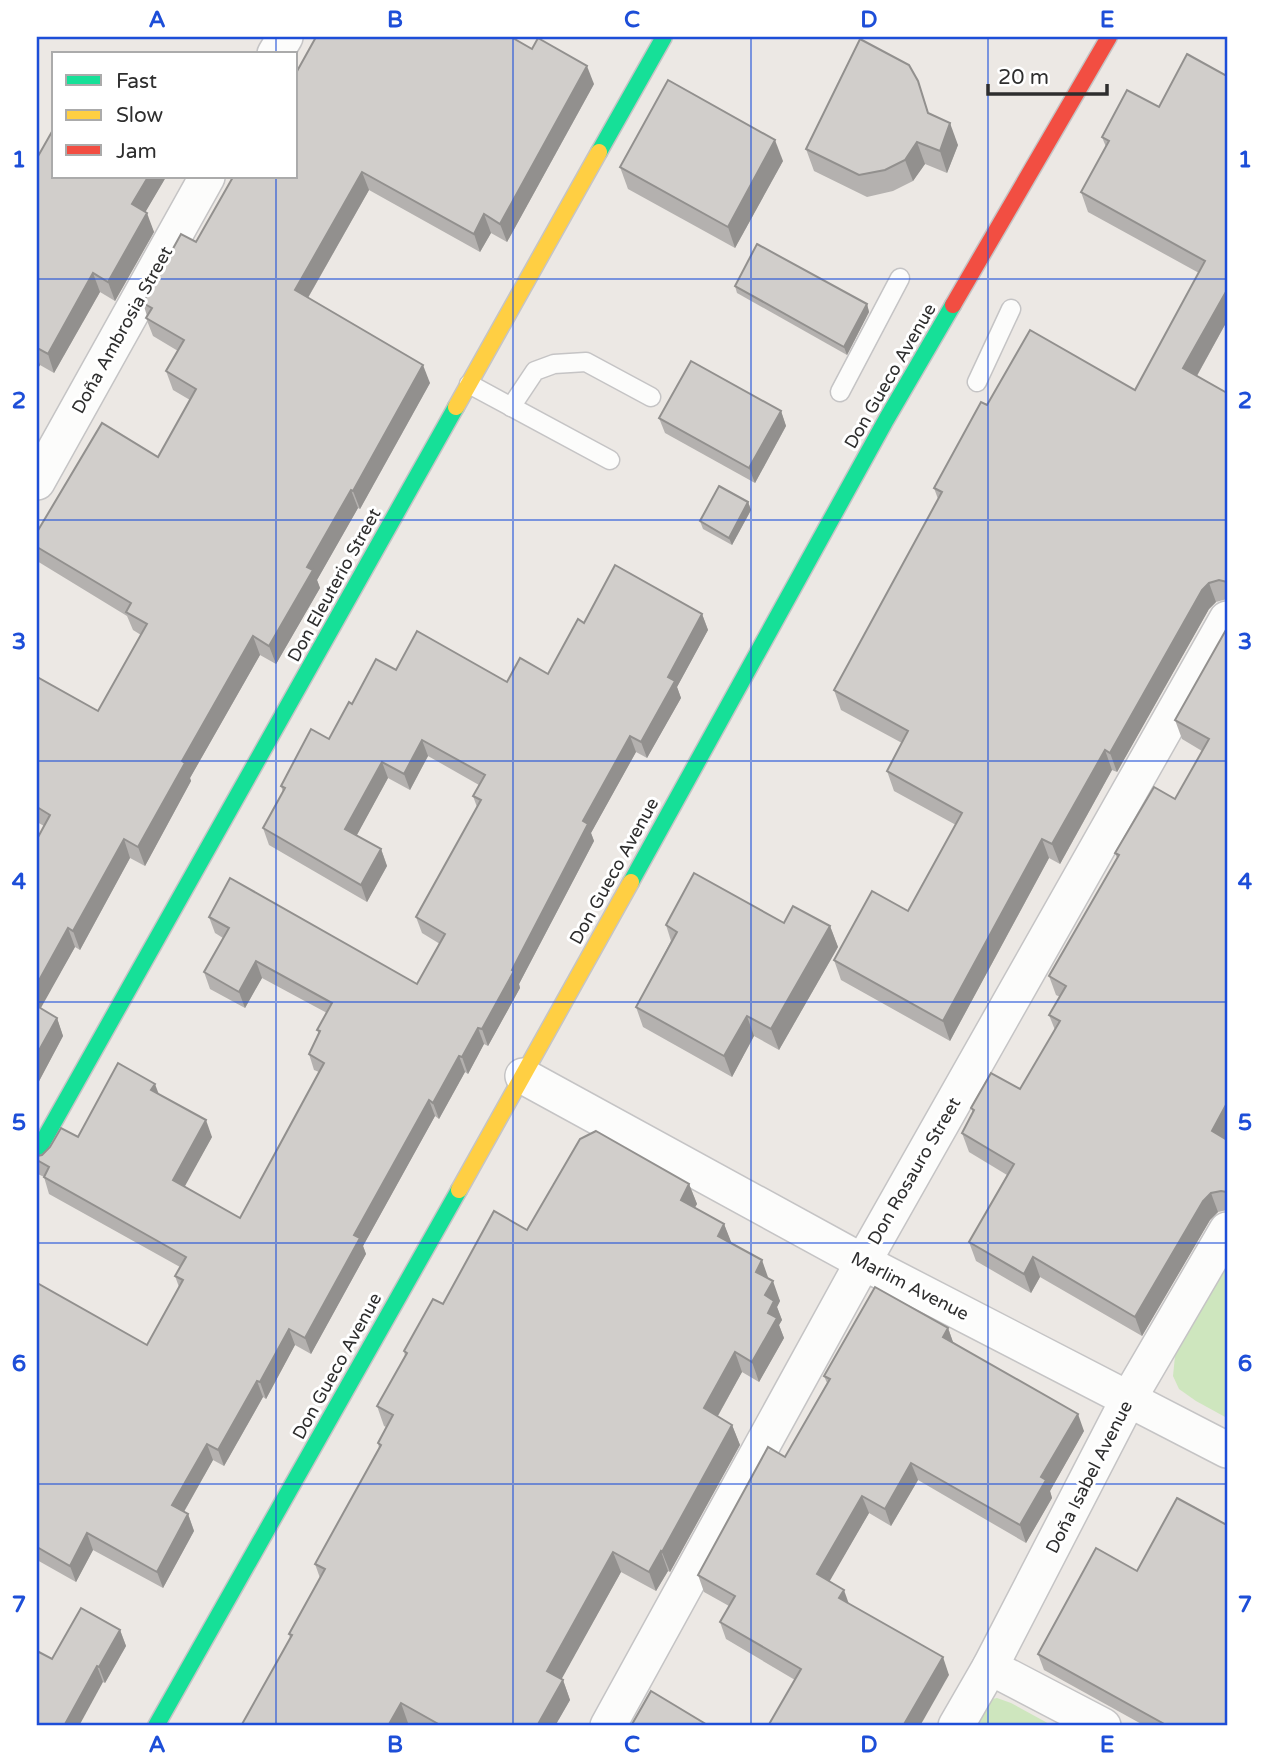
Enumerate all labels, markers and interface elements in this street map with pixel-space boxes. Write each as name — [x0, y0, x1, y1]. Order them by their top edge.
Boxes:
text: A — [148, 6, 166, 34]
text: B — [387, 6, 403, 34]
text: C — [624, 6, 640, 34]
text: D — [860, 6, 878, 34]
text: E — [1100, 6, 1114, 34]
legend — [52, 52, 298, 178]
scale bar — [988, 52, 1106, 96]
text: 20 m — [998, 65, 1049, 90]
text: Fast — [116, 69, 157, 94]
text: Slow — [116, 103, 164, 128]
text: Jam — [116, 139, 157, 164]
text: 1 — [12, 146, 26, 174]
text: 1 — [1238, 146, 1252, 174]
street label: Doña Ambrosia Street — [67, 242, 177, 418]
street label: Don Gueco Avenue — [839, 299, 941, 453]
text: 2 — [12, 387, 26, 415]
text: 2 — [1238, 387, 1252, 415]
street label: Don Eleuterio Street — [283, 504, 385, 666]
text: 3 — [12, 628, 26, 656]
text: 3 — [1238, 628, 1252, 656]
street label: Don Gueco Avenue — [565, 794, 663, 948]
text: 4 — [12, 868, 27, 896]
text: 4 — [1238, 868, 1253, 896]
street label: Don Rosauro Street — [863, 1093, 965, 1249]
text: 5 — [12, 1109, 26, 1137]
text: 5 — [1238, 1109, 1252, 1137]
street label: Marlim Avenue — [848, 1247, 972, 1325]
street label: Don Gueco Avenue — [288, 1289, 386, 1443]
text: 6 — [12, 1350, 26, 1378]
text: 6 — [1238, 1350, 1252, 1378]
street label: Doña Isabel Avenue — [1041, 1397, 1137, 1557]
text: 7 — [12, 1591, 26, 1619]
text: 7 — [1238, 1591, 1252, 1619]
text: A — [148, 1731, 166, 1759]
text: B — [387, 1731, 403, 1759]
text: C — [624, 1731, 640, 1759]
text: D — [860, 1731, 878, 1759]
text: E — [1100, 1731, 1114, 1759]

